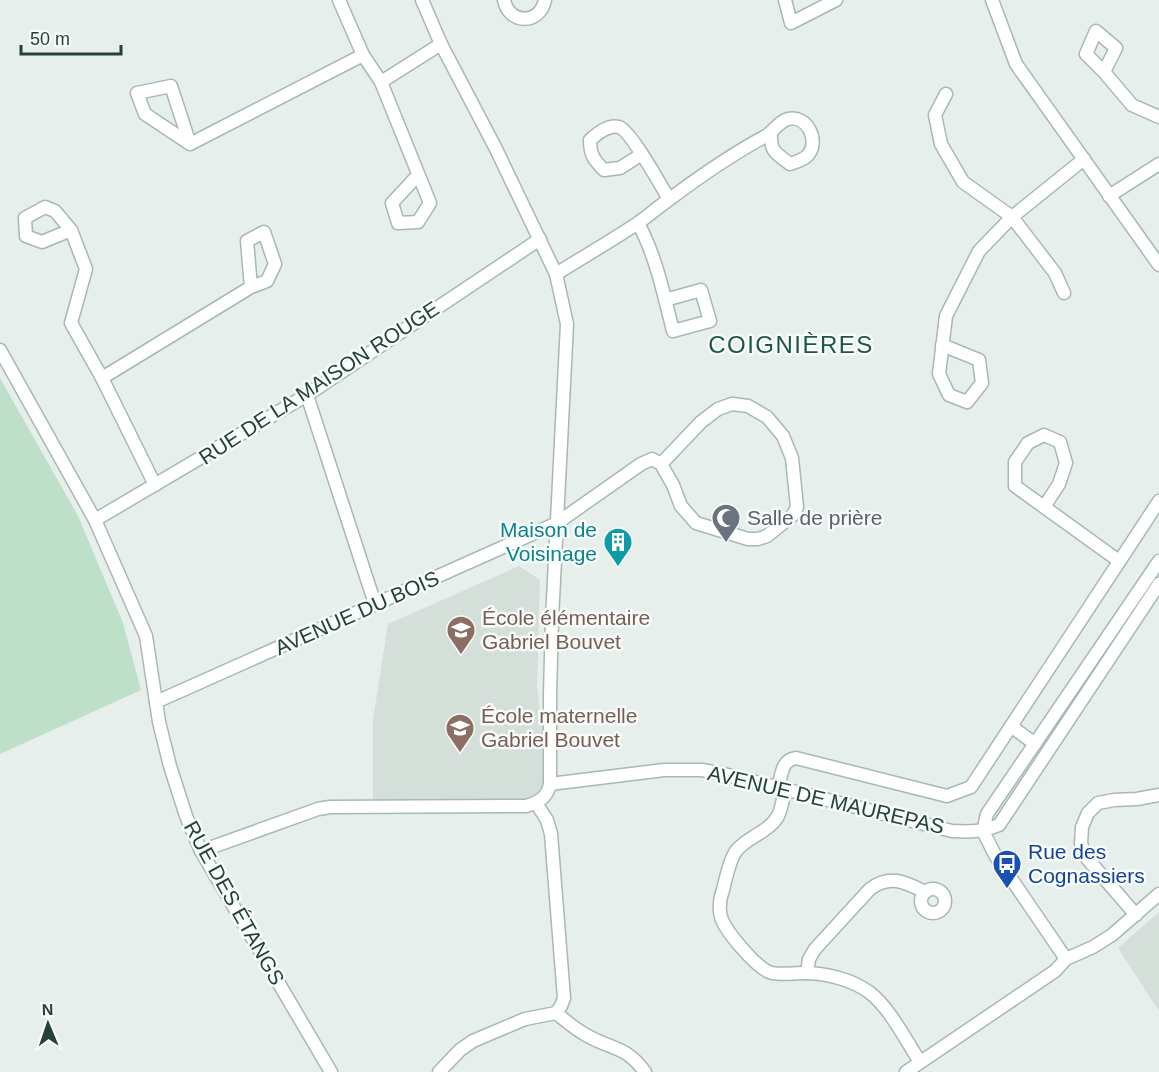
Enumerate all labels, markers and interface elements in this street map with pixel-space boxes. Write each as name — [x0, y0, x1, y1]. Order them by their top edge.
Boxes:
scale bar — [21, 18, 122, 56]
text: 50 m — [30, 29, 70, 49]
street label: RUE DE LA MAISON ROUGE — [195, 296, 443, 469]
district label: COIGNIÈRES — [708, 331, 874, 358]
mosque icon: Salle de prière — [710, 502, 742, 544]
place label: Salle de prière — [747, 506, 882, 529]
place label: Maison de Voisinage — [500, 518, 597, 565]
building icon: Maison de Voisinage — [602, 526, 634, 568]
street label: AVENUE DU BOIS — [271, 566, 442, 659]
place label: École élémentaire Gabriel Bouvet — [482, 606, 650, 653]
school or university icon: École élémentaire Gabriel Bouvet — [445, 614, 477, 656]
place label: École maternelle Gabriel Bouvet — [481, 704, 637, 751]
school or university icon: École maternelle Gabriel Bouvet — [444, 712, 476, 754]
street label: AVENUE DE MAUREPAS — [706, 761, 947, 838]
street label: RUE DES ÉTANGS — [180, 817, 289, 989]
place label: Rue des Cognassiers — [1028, 840, 1145, 887]
bus stop icon: Rue des Cognassiers — [991, 848, 1023, 890]
north arrow — [18, 994, 78, 1054]
text: N — [41, 1001, 54, 1018]

